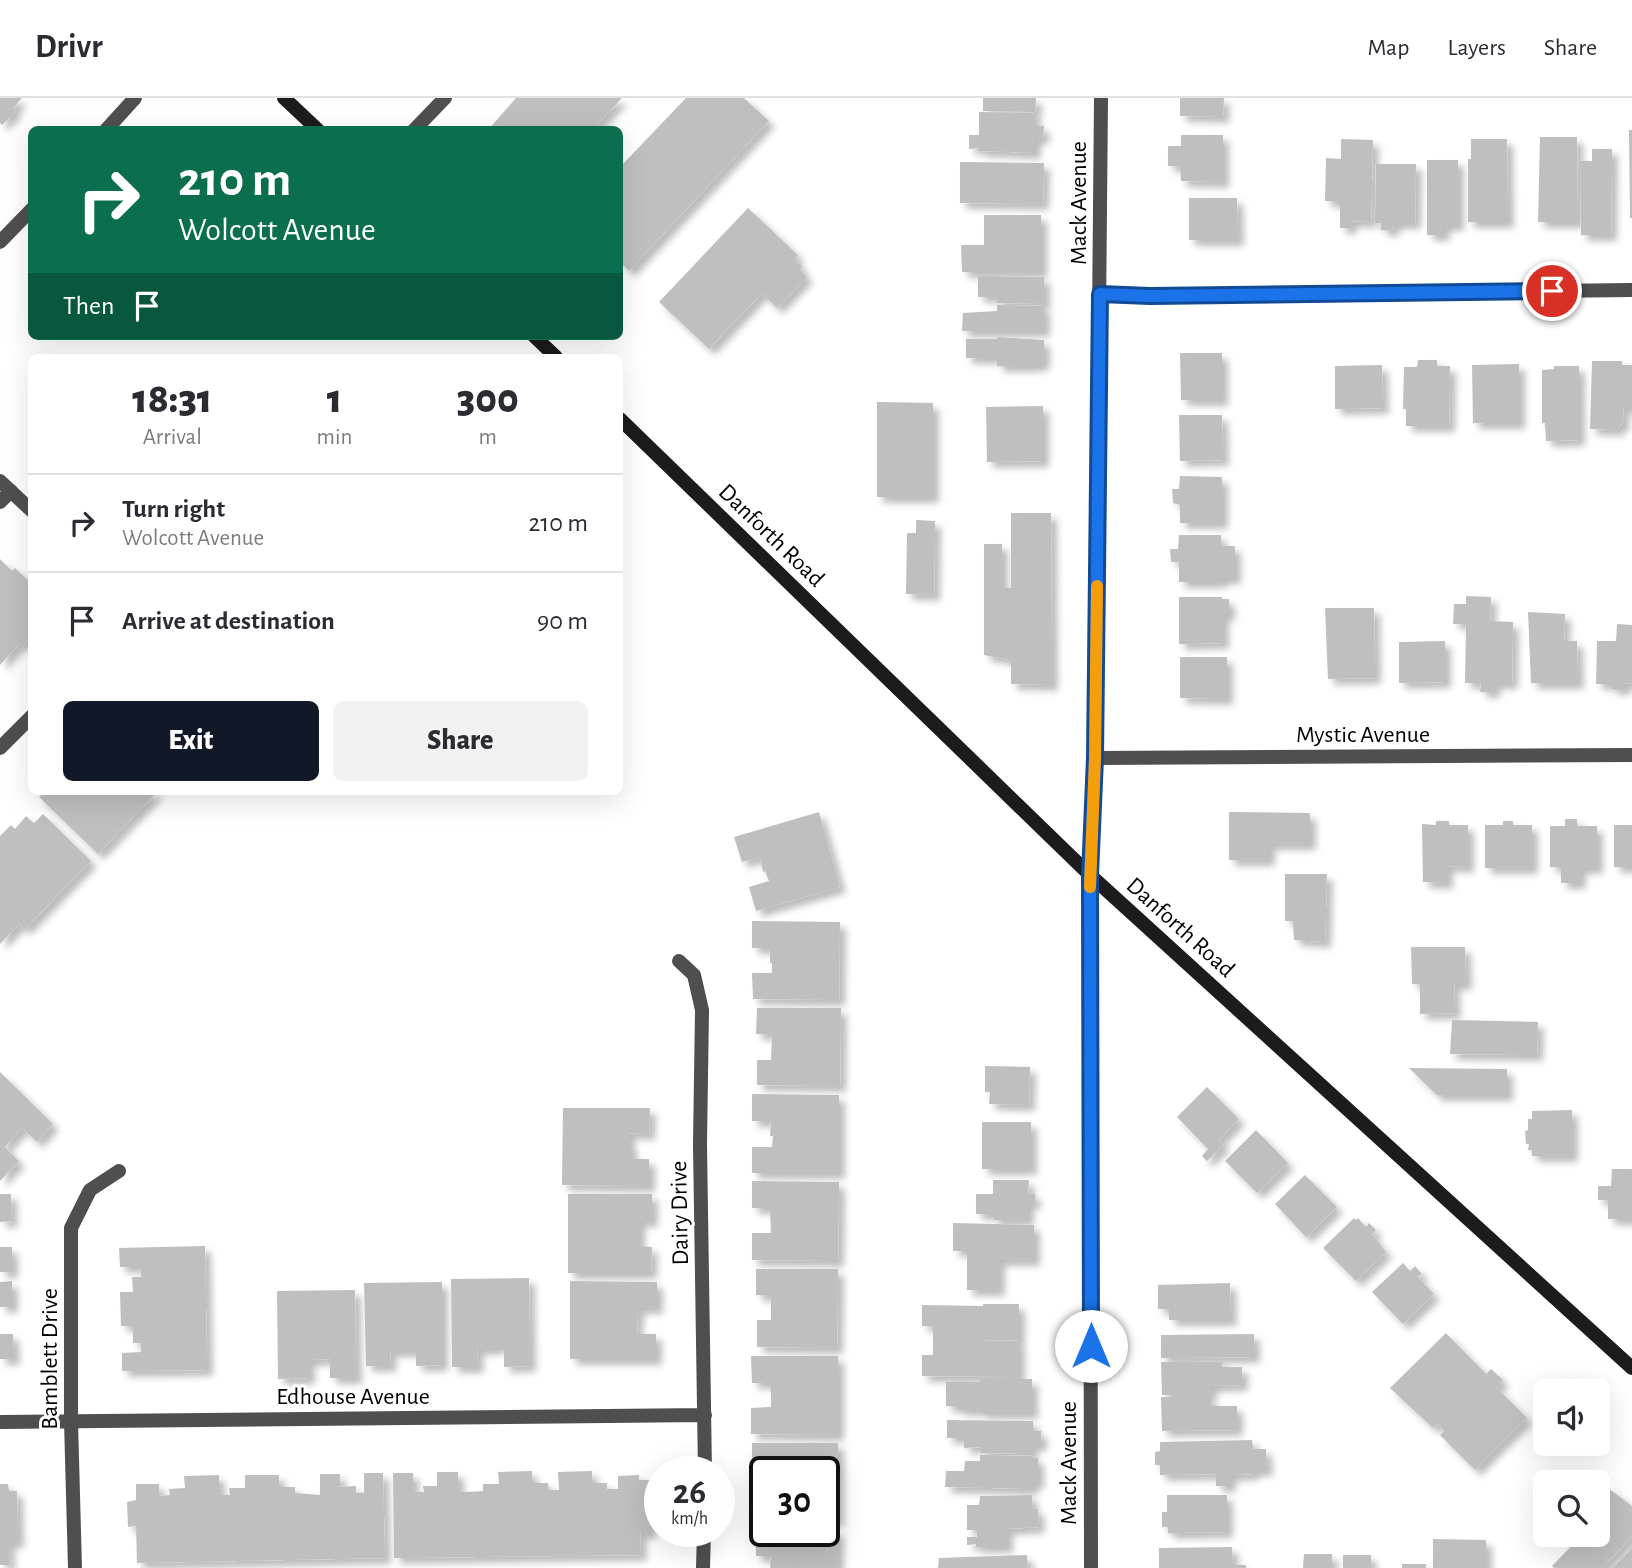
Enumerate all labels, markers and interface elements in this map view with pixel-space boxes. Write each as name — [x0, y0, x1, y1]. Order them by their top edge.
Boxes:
text: Drivr — [35, 31, 103, 64]
text: Map — [1367, 36, 1409, 60]
text: Layers — [1447, 36, 1506, 60]
text: Share — [1544, 36, 1597, 60]
street label: Mack Avenue — [1067, 141, 1091, 265]
icon: right — [63, 154, 154, 245]
text: 210 m — [178, 156, 291, 205]
text: Wolcott Avenue — [178, 214, 376, 246]
pin — [1522, 261, 1582, 321]
icon: arrive — [1533, 272, 1571, 310]
icon: arrive — [128, 287, 166, 325]
text: Then — [63, 293, 114, 319]
text: 18:31 — [132, 378, 212, 420]
text: 1 — [327, 378, 342, 420]
text: 300 — [457, 378, 519, 420]
text: Arrival — [143, 426, 202, 449]
text: min — [317, 426, 352, 449]
text: m — [479, 426, 497, 449]
street label: Danforth Road — [714, 480, 829, 592]
text: Turn right — [122, 496, 225, 522]
icon: right — [63, 504, 101, 542]
text: 210 m — [528, 510, 588, 536]
text: Wolcott Avenue — [122, 527, 264, 550]
icon: arrive — [63, 602, 101, 640]
text: Arrive at destination — [122, 608, 335, 634]
text: 90 m — [537, 608, 588, 634]
button: Exit — [63, 701, 319, 781]
button: Share — [333, 701, 588, 781]
street label: Mystic Avenue — [1296, 723, 1430, 747]
street label: Danforth Road — [1122, 873, 1239, 982]
street label: Dairy Drive — [667, 1160, 693, 1265]
street label: Bamblett Drive — [38, 1288, 62, 1430]
position arrow — [1054, 1309, 1128, 1383]
map controls — [1533, 1379, 1610, 1547]
button: sound — [1533, 1379, 1610, 1456]
street label: Edhouse Avenue — [276, 1385, 430, 1409]
street label: Mack Avenue — [1057, 1401, 1081, 1525]
speed limit sign: 30 — [749, 1456, 840, 1547]
button: search — [1533, 1470, 1610, 1547]
text: 26 — [673, 1475, 706, 1510]
text: km/h — [671, 1510, 708, 1528]

